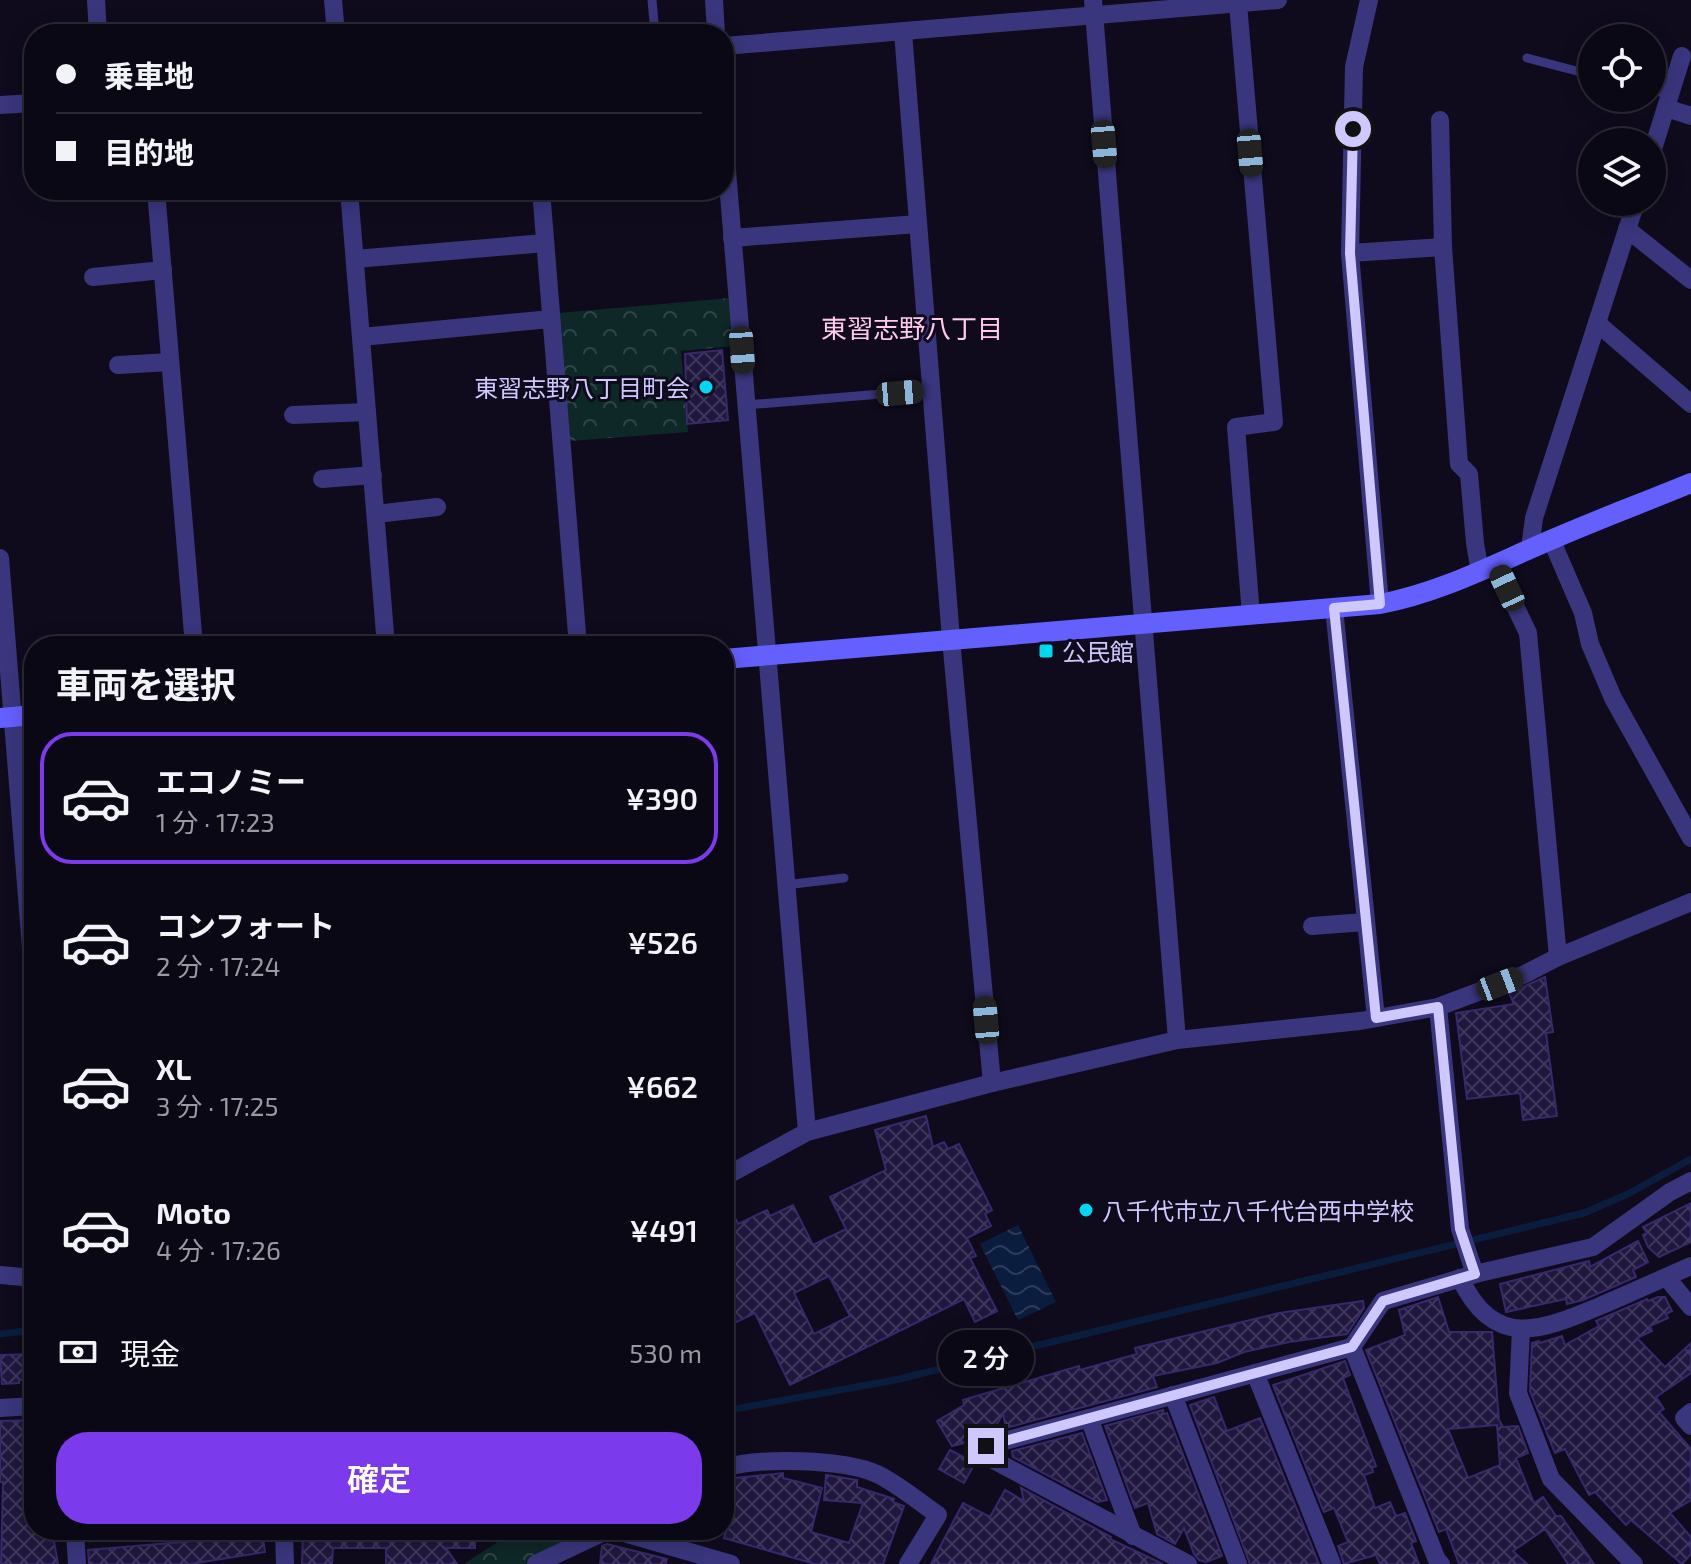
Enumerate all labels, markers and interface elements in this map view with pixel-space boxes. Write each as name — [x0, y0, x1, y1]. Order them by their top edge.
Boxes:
map controls — [1578, 24, 1666, 216]
button: locate — [1578, 24, 1666, 112]
text: 乗車地 — [104, 57, 194, 93]
route start — [1335, 111, 1371, 147]
car — [1090, 119, 1118, 169]
car — [1236, 128, 1264, 178]
button: layers — [1578, 128, 1666, 216]
text: 目的地 — [104, 134, 194, 170]
district label: 東習志野八丁目 — [821, 312, 1003, 343]
car — [728, 325, 756, 375]
place label: 東習志野八丁目町会 — [474, 373, 690, 402]
marker: 東習志野八丁目町会 — [697, 378, 715, 396]
car — [875, 379, 925, 407]
car — [1486, 561, 1528, 615]
place label: 公民館 — [1062, 637, 1134, 666]
marker: 公民館 — [1037, 642, 1055, 660]
text: 車両を選択 — [56, 662, 236, 705]
icon: car — [60, 762, 132, 834]
text: エコノミー — [156, 763, 306, 799]
text: ¥390 — [626, 780, 698, 816]
text: 1 分 · 17:23 — [156, 806, 275, 837]
icon: car — [60, 906, 132, 978]
text: コンフォート — [156, 907, 335, 943]
text: ¥526 — [628, 924, 698, 960]
text: 2 分 · 17:24 — [156, 950, 281, 981]
car — [1473, 964, 1527, 1004]
car — [972, 995, 1000, 1045]
icon: car — [60, 1050, 132, 1122]
text: XL — [156, 1050, 191, 1086]
text: ¥662 — [627, 1068, 698, 1104]
text: 3 分 · 17:25 — [156, 1090, 278, 1121]
icon: car — [60, 1194, 132, 1266]
text: Moto — [156, 1194, 231, 1230]
place label: 八千代市立八千代台西中学校 — [1102, 1196, 1414, 1225]
marker: 八千代市立八千代台西中学校 — [1077, 1201, 1095, 1219]
text: ¥491 — [630, 1212, 698, 1248]
text: 4 分 · 17:26 — [156, 1234, 281, 1265]
icon: cash — [56, 1330, 100, 1374]
callout: 2 分 — [938, 1330, 1034, 1386]
text: 現金 — [120, 1335, 180, 1371]
text: 530 m — [629, 1337, 702, 1368]
text: 2 分 — [963, 1342, 1009, 1373]
route end — [968, 1428, 1004, 1464]
button: 確定 — [56, 1432, 702, 1524]

